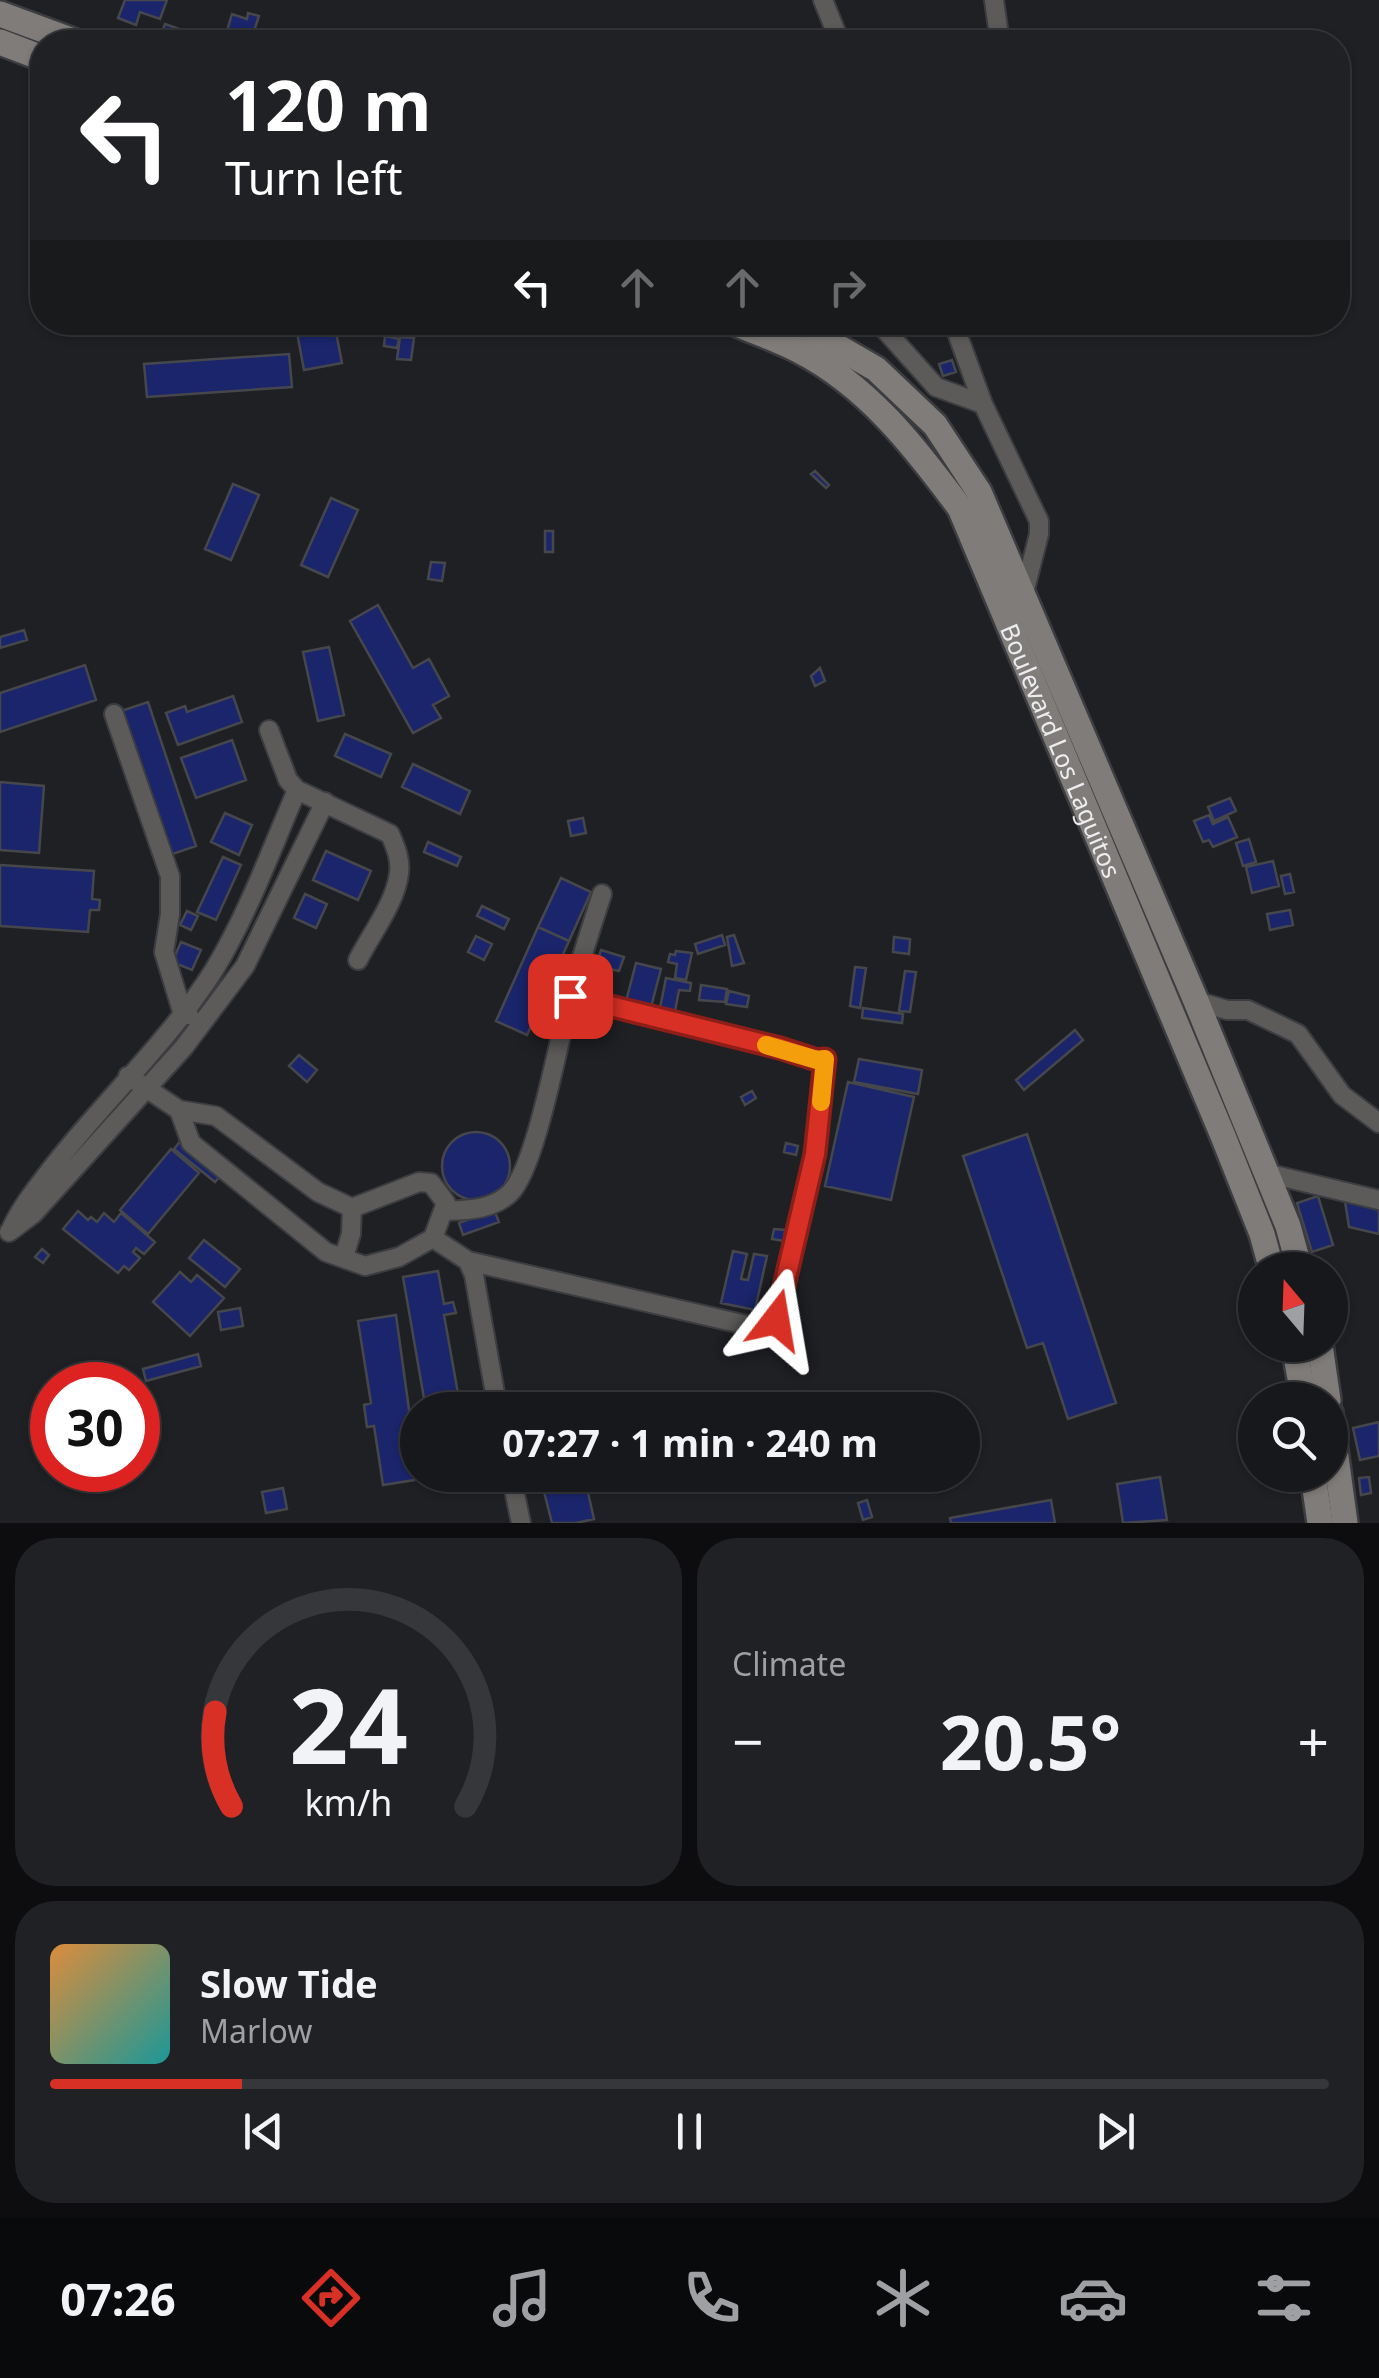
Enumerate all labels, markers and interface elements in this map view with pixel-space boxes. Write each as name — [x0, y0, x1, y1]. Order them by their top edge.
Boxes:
text: 120 m — [225, 56, 432, 152]
icon: left — [60, 70, 190, 200]
text: Turn left — [225, 147, 402, 208]
icon: left — [505, 260, 560, 315]
icon: ahead — [610, 260, 665, 315]
icon: ahead — [715, 260, 770, 315]
icon: right — [820, 260, 875, 315]
street label: Boulevard Los Laguitos — [993, 618, 1130, 883]
pin — [528, 954, 613, 1039]
icon: arrive — [543, 969, 598, 1024]
north arrow — [1238, 1252, 1348, 1362]
map controls — [1238, 1252, 1348, 1492]
position arrow — [724, 1268, 828, 1372]
speed limit sign: 30 — [30, 1362, 160, 1492]
button: search — [1238, 1382, 1348, 1492]
text: 07:27 · 1 min · 240 m — [502, 1416, 878, 1468]
text: Climate — [732, 1642, 846, 1685]
text: 24 — [289, 1653, 408, 1794]
text: 20.5° — [940, 1690, 1121, 1792]
text: − — [732, 1703, 763, 1778]
text: + — [1298, 1703, 1329, 1778]
text: km/h — [305, 1778, 392, 1826]
text: Slow Tide — [200, 1957, 378, 2009]
text: Marlow — [200, 2009, 312, 2052]
icon: previous — [236, 2104, 291, 2159]
icon: pause — [662, 2104, 717, 2159]
icon: next — [1088, 2104, 1143, 2159]
icon: directions — [296, 2263, 366, 2333]
icon: music — [487, 2263, 557, 2333]
icon: phone — [677, 2263, 747, 2333]
icon: climate — [868, 2263, 938, 2333]
icon: car — [1058, 2263, 1128, 2333]
icon: filters — [1249, 2263, 1319, 2333]
text: 07:26 — [60, 2268, 176, 2329]

